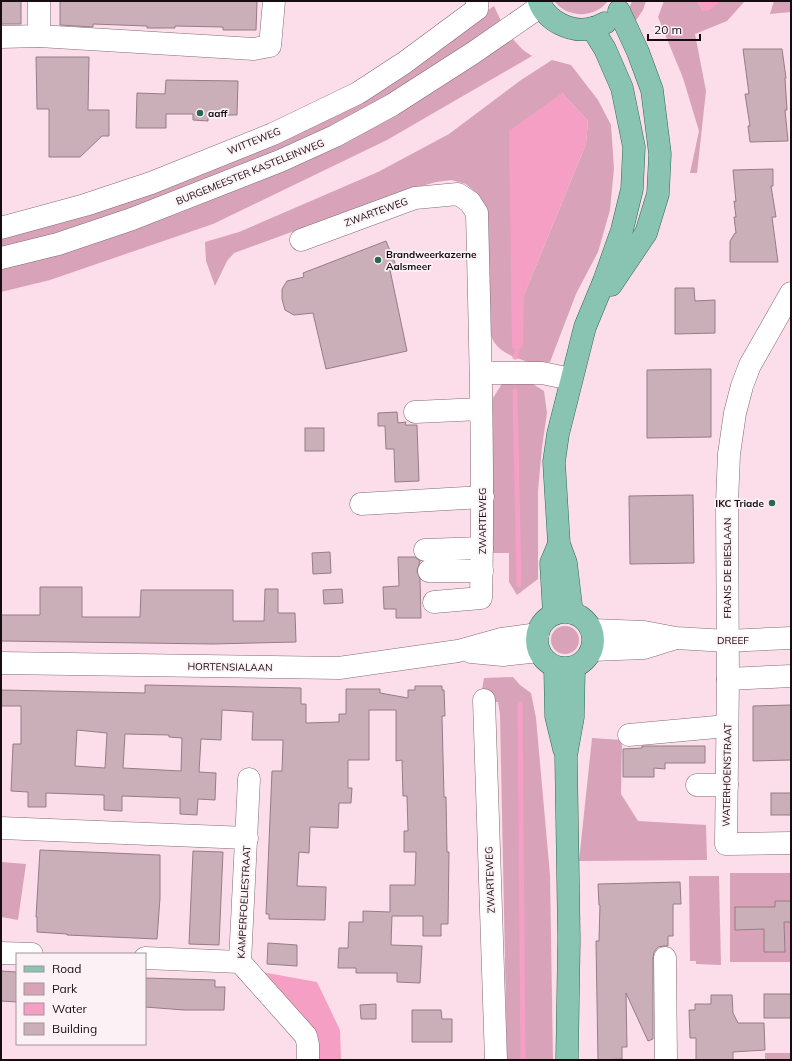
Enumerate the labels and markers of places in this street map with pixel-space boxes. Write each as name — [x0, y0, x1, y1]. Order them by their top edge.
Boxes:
place label: aaff — [208, 107, 228, 120]
marker: aaff — [195, 108, 205, 118]
place label: Brandweerkazerne Aalsmeer — [386, 248, 477, 273]
marker: Brandweerkazerne Aalsmeer — [373, 255, 383, 265]
place label: IKC Triade — [715, 497, 765, 510]
marker: IKC Triade — [767, 498, 777, 508]

